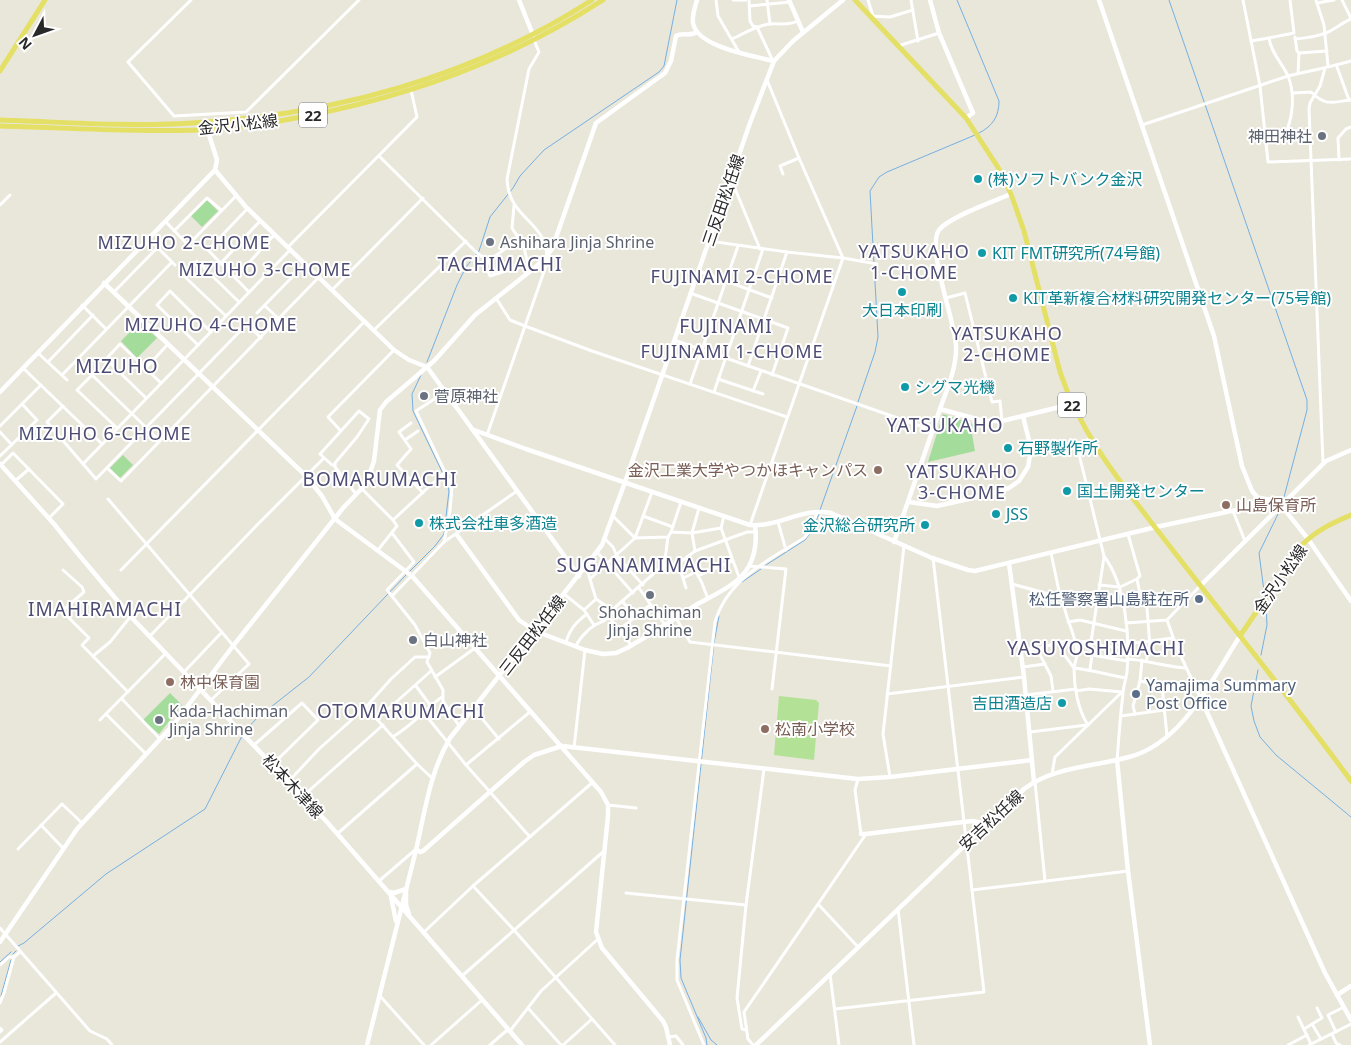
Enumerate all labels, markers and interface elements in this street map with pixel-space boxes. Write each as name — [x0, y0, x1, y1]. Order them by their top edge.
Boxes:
north arrow — [10, 10, 60, 60]
text: N — [14, 33, 36, 54]
road number: 22 — [299, 102, 327, 128]
street label: 金沢小松線 — [197, 109, 279, 139]
place label: 神田神社 — [1248, 125, 1312, 147]
marker: 神田神社 — [1316, 130, 1328, 142]
street label: 三反田松任線 — [697, 151, 749, 249]
place label: (株)ソフトバンク金沢 — [988, 168, 1142, 190]
marker: (株)ソフトバンク金沢 — [972, 173, 984, 185]
district label: MIZUHO 2-CHOME — [97, 230, 271, 254]
place label: Ashihara Jinja Shrine — [500, 231, 654, 253]
marker: Ashihara Jinja Shrine — [484, 236, 496, 248]
district label: YATSUKAHO 1-CHOME — [858, 239, 970, 284]
place label: KIT FMT研究所(74号館) — [992, 242, 1160, 264]
marker: KIT FMT研究所(74号館) — [976, 247, 988, 259]
district label: TACHIMACHI — [437, 251, 563, 277]
district label: MIZUHO 3-CHOME — [178, 257, 352, 281]
district label: FUJINAMI 2-CHOME — [650, 264, 834, 288]
marker: 大日本印刷 — [896, 286, 908, 298]
place label: KIT革新複合材料研究開発センター(75号館) — [1023, 287, 1331, 309]
marker: KIT革新複合材料研究開発センター(75号館) — [1007, 292, 1019, 304]
place label: 大日本印刷 — [862, 299, 942, 321]
district label: MIZUHO 4-CHOME — [124, 312, 298, 336]
district label: FUJINAMI — [679, 313, 773, 339]
district label: YATSUKAHO 2-CHOME — [951, 321, 1063, 366]
district label: FUJINAMI 1-CHOME — [640, 339, 824, 363]
district label: MIZUHO — [75, 353, 159, 379]
place label: シグマ光機 — [915, 376, 995, 398]
marker: シグマ光機 — [899, 381, 911, 393]
place label: 菅原神社 — [434, 385, 498, 407]
marker: 菅原神社 — [418, 390, 430, 402]
road number: 22 — [1058, 392, 1086, 418]
district label: YATSUKAHO — [886, 412, 1004, 438]
district label: MIZUHO 6-CHOME — [18, 421, 192, 445]
place label: 石野製作所 — [1018, 437, 1098, 459]
marker: 石野製作所 — [1002, 442, 1014, 454]
place label: 金沢工業大学やつかほキャンパス — [628, 459, 868, 481]
district label: YATSUKAHO 3-CHOME — [906, 459, 1018, 504]
marker: 金沢工業大学やつかほキャンパス — [872, 464, 884, 476]
district label: BOMARUMACHI — [303, 466, 457, 492]
place label: 国土開発センター — [1077, 480, 1205, 502]
marker: 国土開発センター — [1061, 485, 1073, 497]
place label: 山島保育所 — [1236, 494, 1316, 516]
marker: 山島保育所 — [1220, 499, 1232, 511]
place label: JSS — [1004, 503, 1028, 525]
marker: JSS — [990, 508, 1002, 520]
place label: 株式会社車多酒造 — [429, 512, 557, 534]
place label: 金沢総合研究所 — [803, 514, 915, 536]
marker: 株式会社車多酒造 — [413, 517, 425, 529]
marker: 金沢総合研究所 — [919, 519, 931, 531]
street label: 金沢小松線 — [1248, 540, 1312, 618]
district label: SUGANAMIMACHI — [556, 552, 732, 578]
place label: 松任警察署山島駐在所 — [1029, 588, 1189, 610]
marker: Shohachiman Jinja Shrine — [644, 589, 656, 601]
street label: 三反田松任線 — [494, 590, 570, 680]
marker: 松任警察署山島駐在所 — [1193, 593, 1205, 605]
district label: IMAHIRAMACHI — [28, 596, 182, 622]
place label: Shohachiman Jinja Shrine — [599, 601, 701, 641]
place label: 白山神社 — [423, 629, 487, 651]
marker: 白山神社 — [407, 634, 419, 646]
district label: YASUYOSHIMACHI — [1007, 635, 1185, 661]
place label: 林中保育園 — [180, 671, 260, 693]
place label: Yamajima Summary Post Office — [1146, 674, 1297, 714]
marker: 林中保育園 — [164, 676, 176, 688]
marker: Yamajima Summary Post Office — [1130, 688, 1142, 700]
place label: 吉田酒造店 — [972, 692, 1052, 714]
marker: 吉田酒造店 — [1056, 697, 1068, 709]
district label: OTOMARUMACHI — [317, 698, 485, 724]
place label: Kada-Hachiman Jinja Shrine — [167, 700, 288, 740]
marker: Kada-Hachiman Jinja Shrine — [153, 714, 165, 726]
place label: 松南小学校 — [775, 718, 855, 740]
marker: 松南小学校 — [759, 723, 771, 735]
street label: 松本木津線 — [258, 749, 328, 823]
street label: 安吉松任線 — [954, 785, 1028, 855]

